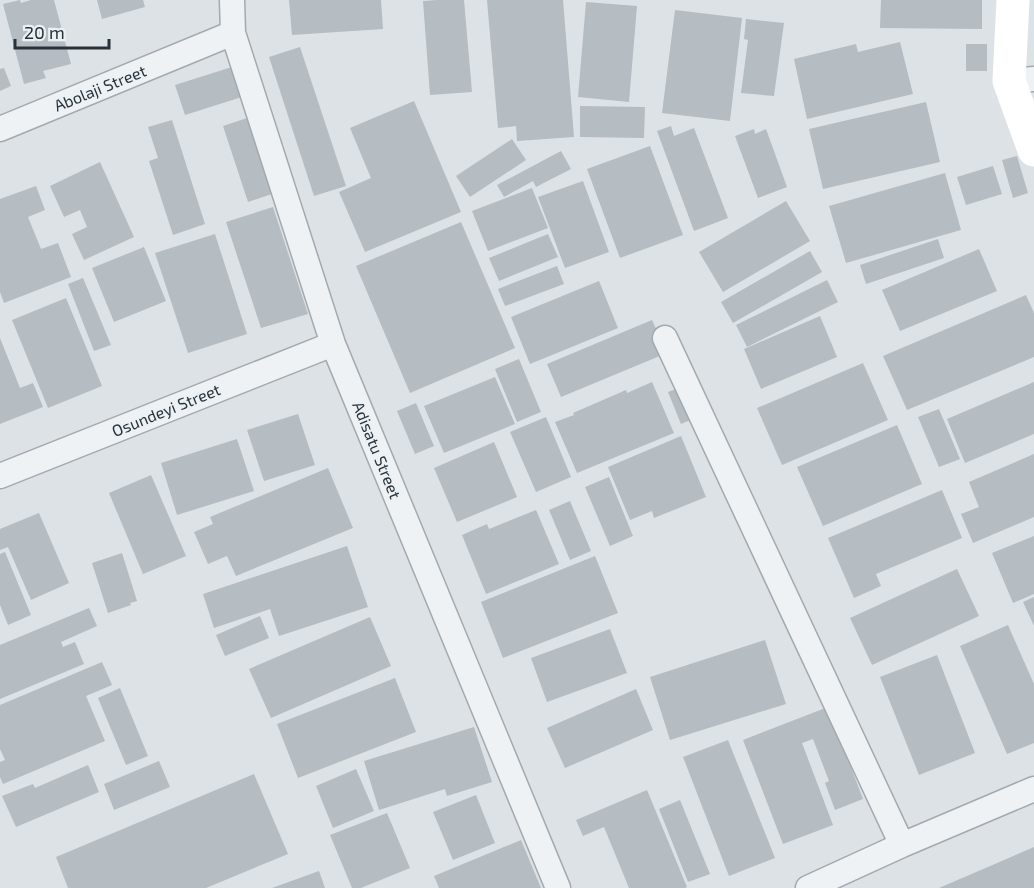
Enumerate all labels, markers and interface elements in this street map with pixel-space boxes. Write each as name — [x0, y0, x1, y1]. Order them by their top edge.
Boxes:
scale bar — [15, 12, 110, 50]
text: 20 m — [24, 21, 65, 43]
street label: Abolaji Street — [51, 60, 149, 116]
street label: Osundeyi Street — [109, 379, 223, 440]
street label: Adisatu Street — [349, 398, 406, 501]

